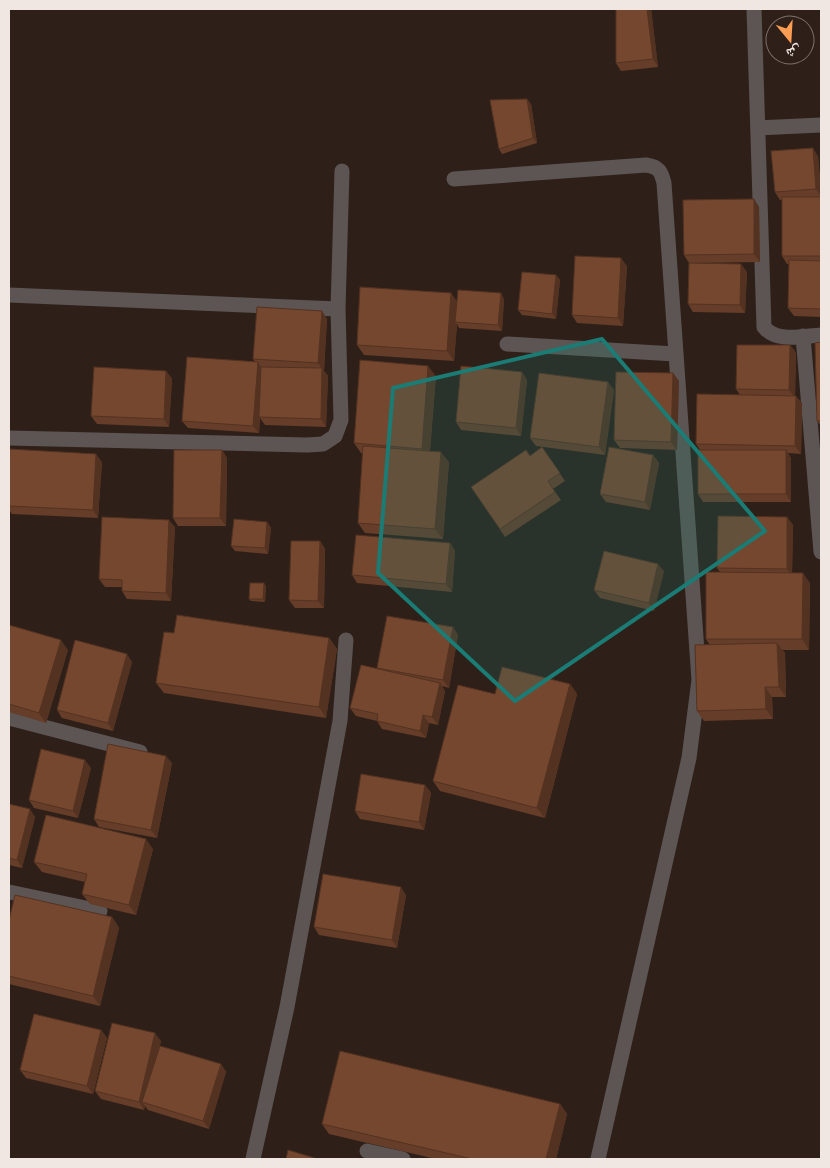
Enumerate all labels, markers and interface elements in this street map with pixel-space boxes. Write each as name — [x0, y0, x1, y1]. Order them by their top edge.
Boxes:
north arrow — [765, 15, 815, 65]
text: ش — [784, 42, 804, 63]

